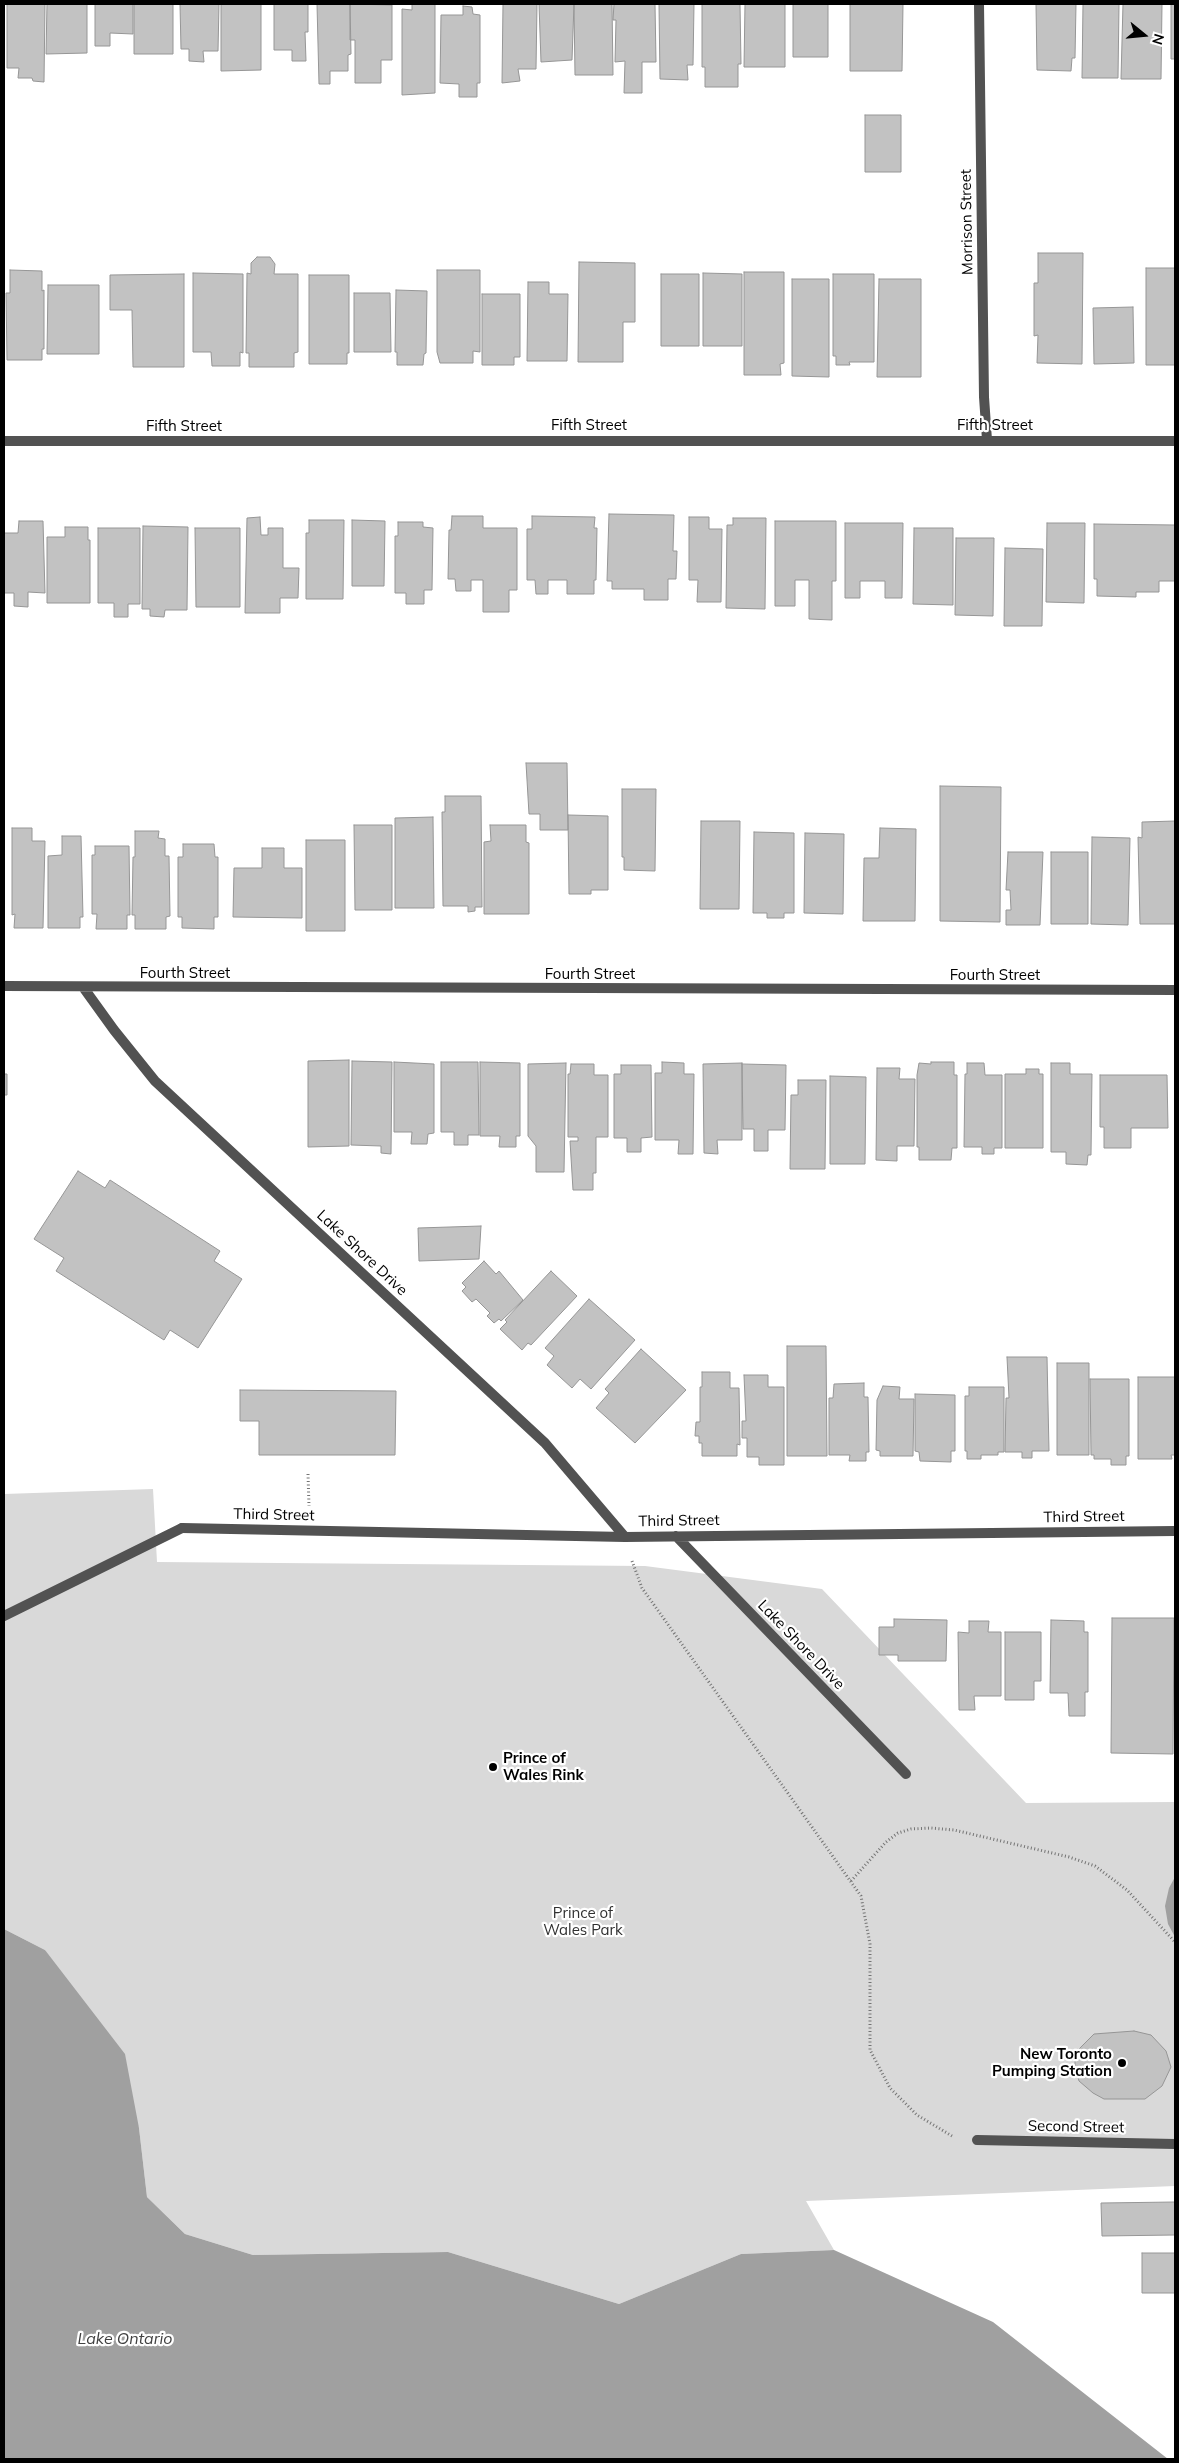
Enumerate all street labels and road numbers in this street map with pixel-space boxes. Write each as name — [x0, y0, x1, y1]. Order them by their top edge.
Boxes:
street label: Morrison Street — [957, 169, 977, 275]
street label: Fifth Street — [551, 416, 627, 434]
street label: Fifth Street — [957, 416, 1033, 434]
street label: Fifth Street — [146, 417, 222, 435]
street label: Fourth Street — [140, 964, 230, 982]
street label: Fourth Street — [545, 965, 635, 983]
street label: Fourth Street — [950, 966, 1040, 984]
street label: Lake Shore Drive — [313, 1206, 411, 1300]
street label: Third Street — [233, 1505, 315, 1525]
street label: Third Street — [1043, 1507, 1125, 1527]
street label: Third Street — [638, 1511, 720, 1531]
street label: Lake Shore Drive — [754, 1597, 848, 1693]
street label: Second Street — [1028, 2117, 1124, 2137]

